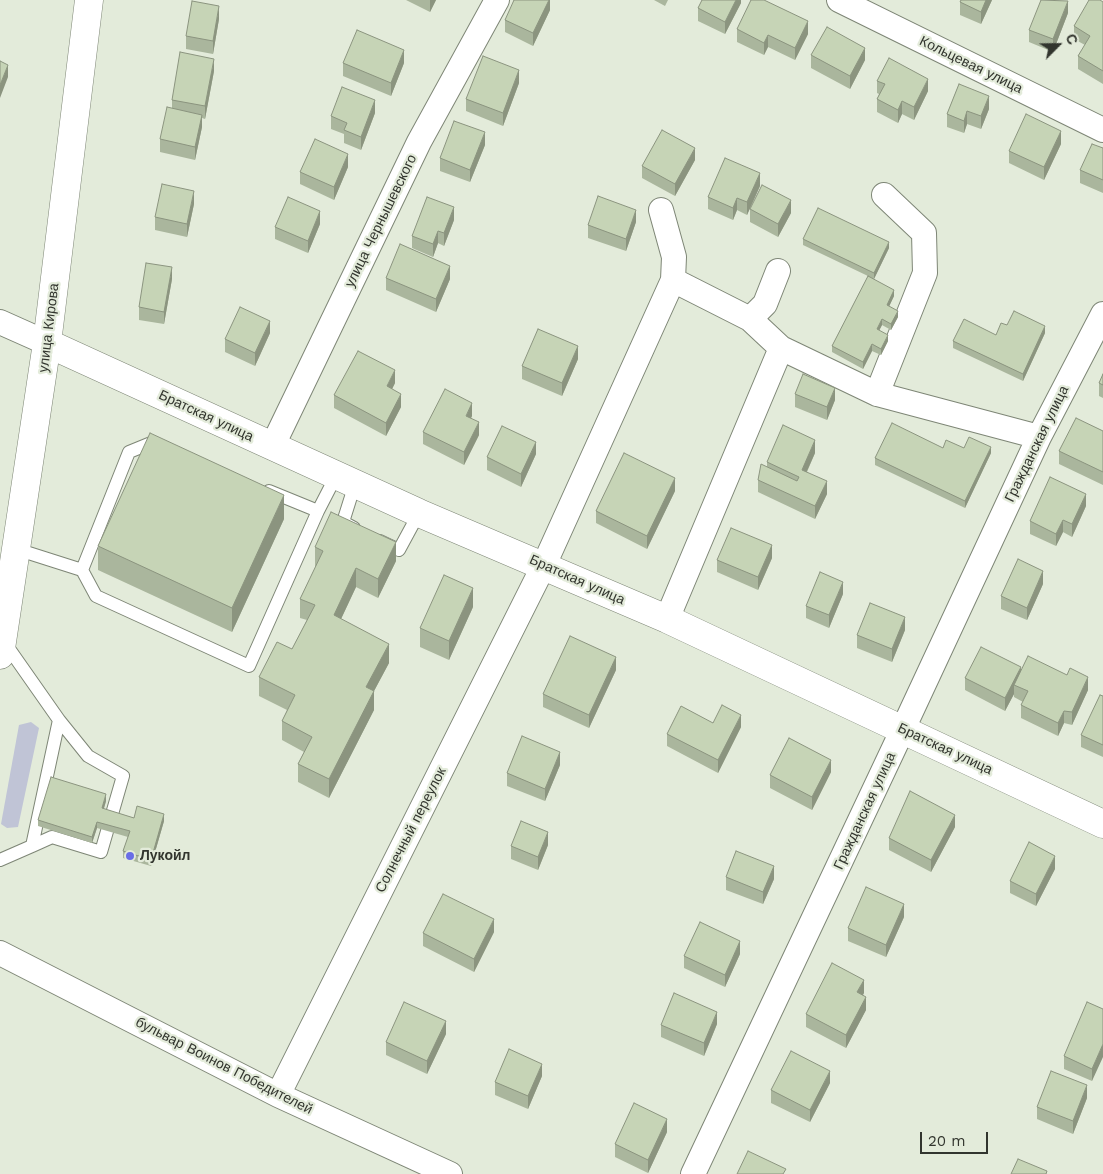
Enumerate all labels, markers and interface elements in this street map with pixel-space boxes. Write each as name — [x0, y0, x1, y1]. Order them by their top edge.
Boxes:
north arrow — [1033, 20, 1083, 70]
text: С — [1062, 31, 1081, 47]
street label: Кольцевая улица — [917, 33, 1025, 97]
street label: улица Чернышевского — [341, 152, 421, 290]
street label: улица Кирова — [35, 282, 63, 374]
street label: Гражданская улица — [1002, 383, 1072, 505]
street label: Братская улица — [156, 387, 256, 445]
street label: Братская улица — [527, 551, 627, 609]
street label: Братская улица — [895, 720, 995, 778]
street label: Гражданская улица — [830, 750, 900, 872]
street label: Солнечный переулок — [372, 765, 450, 895]
place label: Лукойл — [140, 848, 190, 864]
marker: Лукойл — [124, 850, 136, 862]
street label: бульвар Воинов Победителей — [133, 1014, 315, 1118]
scale bar — [923, 1122, 990, 1154]
text: 20 m — [928, 1132, 966, 1150]

